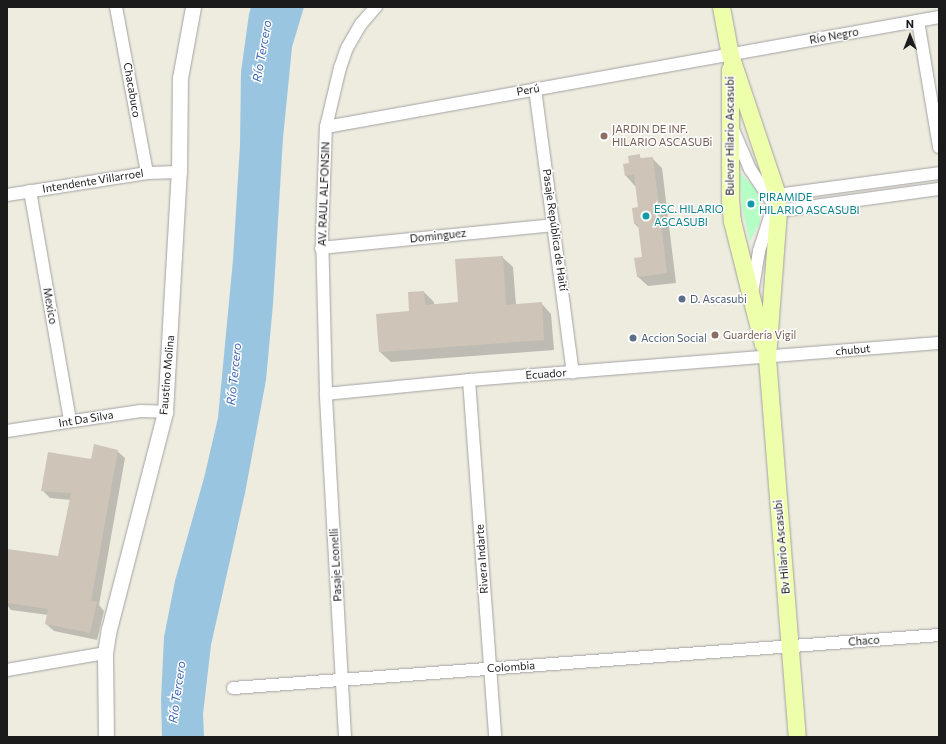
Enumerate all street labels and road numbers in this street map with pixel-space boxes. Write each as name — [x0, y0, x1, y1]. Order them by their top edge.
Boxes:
street label: Río Negro — [808, 25, 860, 47]
street label: Chacabuco — [121, 62, 143, 118]
street label: Bulevar Hilario Ascasubi — [723, 76, 737, 196]
street label: Perú — [516, 81, 540, 99]
street label: AV. RAUL ALFONSIN — [316, 141, 332, 247]
street label: Intendente Villarroel — [41, 166, 145, 196]
street label: Pasaje República de Haití — [540, 168, 570, 292]
street label: Dominguez — [409, 226, 467, 246]
street label: Mexico — [40, 287, 60, 325]
street label: Faustino Molina — [157, 335, 177, 415]
street label: chubut — [835, 342, 871, 358]
street label: Ecuador — [525, 366, 567, 382]
street label: Int Da Silva — [58, 408, 114, 430]
street label: Bv Hilario Ascasubi — [771, 499, 793, 595]
street label: Rivera Indarte — [473, 524, 491, 594]
street label: Pasaje Leonelli — [327, 528, 345, 602]
street label: Chaco — [848, 633, 880, 649]
street label: Colombia — [487, 659, 535, 675]

